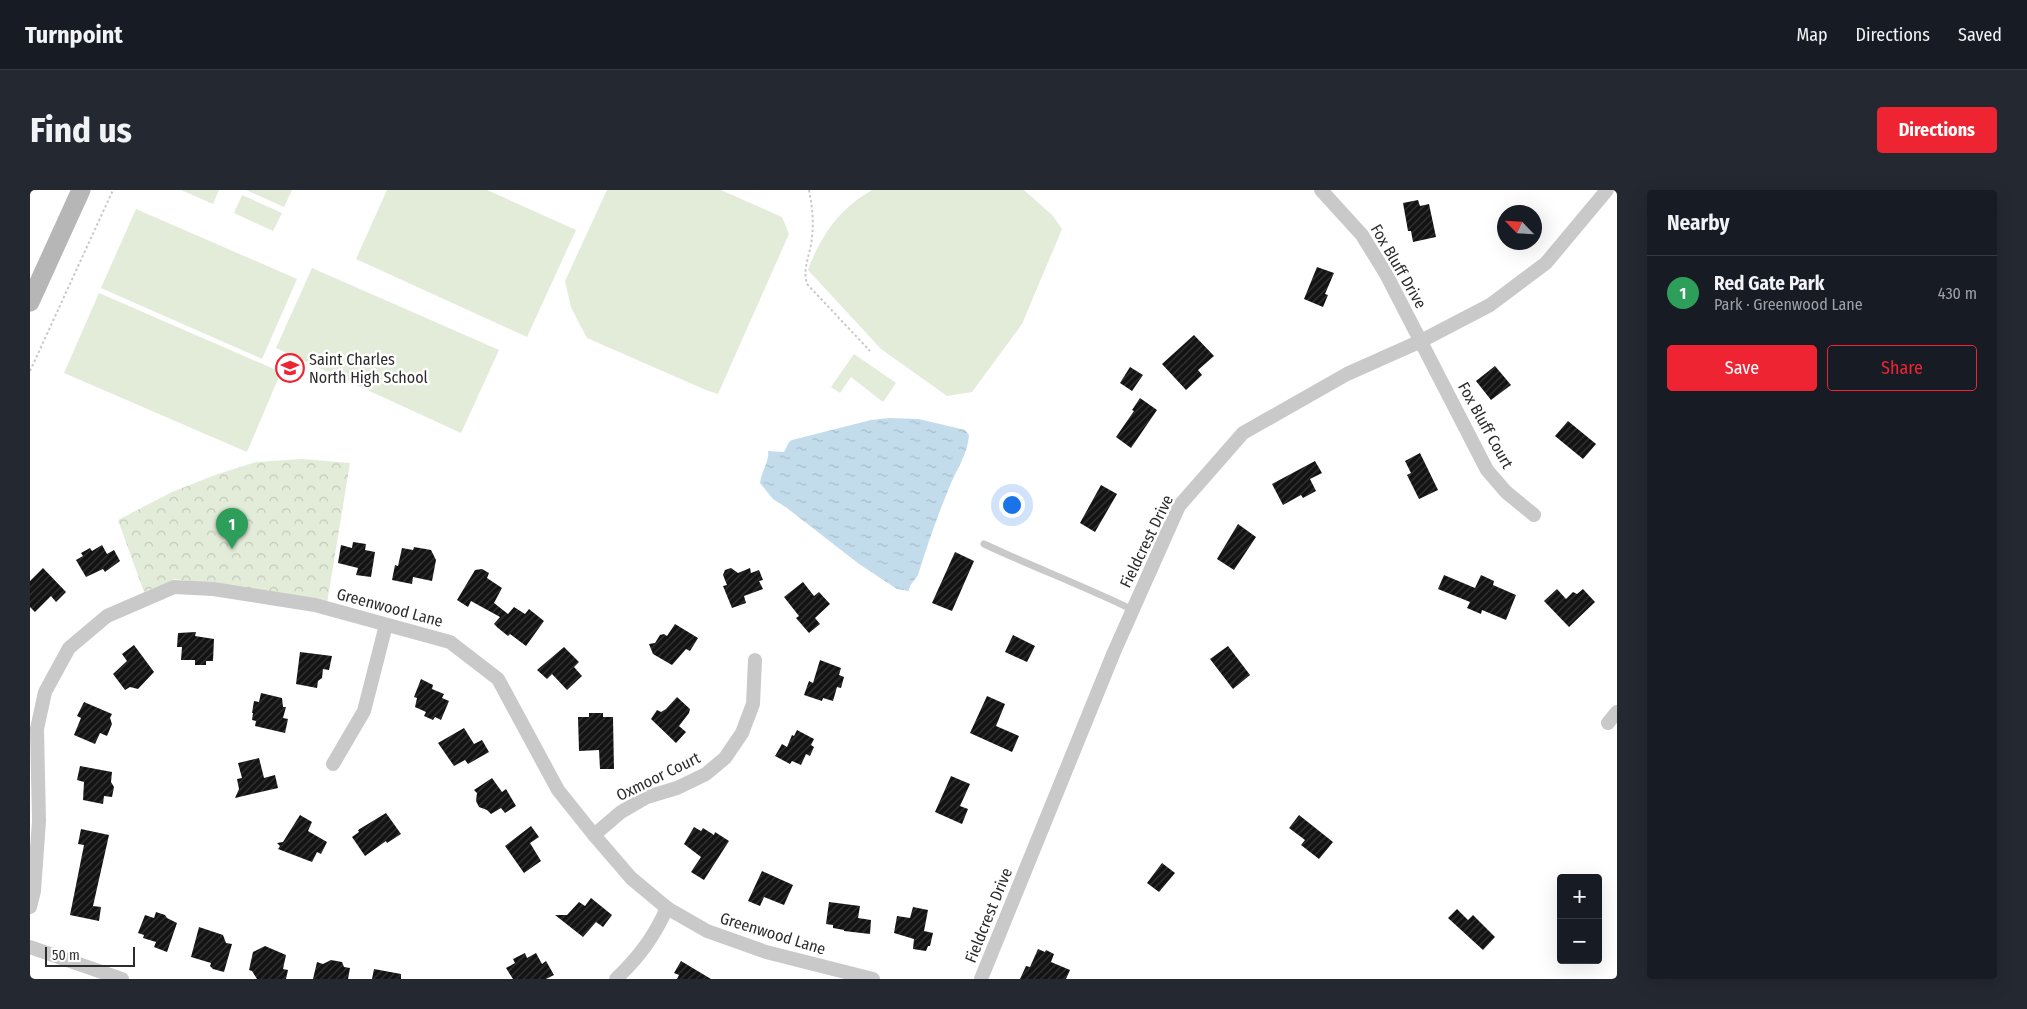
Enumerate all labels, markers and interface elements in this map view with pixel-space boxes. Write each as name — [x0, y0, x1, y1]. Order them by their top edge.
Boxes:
text: Turnpoint — [25, 21, 123, 49]
text: Map — [1796, 24, 1828, 46]
text: Directions — [1856, 24, 1930, 46]
text: Saved — [1958, 24, 2002, 46]
button: Directions — [1877, 107, 1997, 153]
text: Find us — [30, 109, 132, 151]
north arrow — [1497, 205, 1542, 250]
text: Nearby — [1667, 210, 1729, 236]
street label: Fox Bluff Drive — [1367, 221, 1430, 312]
text: Red Gate Park — [1714, 272, 1824, 295]
text: 1 — [1680, 284, 1686, 303]
text: 430 m — [1938, 284, 1977, 303]
text: Park · Greenwood Lane — [1714, 295, 1863, 314]
button: Save — [1667, 345, 1817, 391]
button: Share — [1827, 345, 1977, 391]
place label: Saint Charles North High School — [309, 350, 428, 387]
school or university icon: Saint Charles North High School — [275, 353, 305, 383]
street label: Fox Bluff Court — [1454, 379, 1517, 472]
your location — [999, 492, 1025, 518]
street label: Fieldcrest Drive — [1116, 492, 1177, 591]
pin: 1 — [216, 508, 248, 549]
street label: Greenwood Lane — [335, 584, 445, 631]
street label: Oxmoor Court — [613, 748, 704, 805]
street label: Fieldcrest Drive — [961, 865, 1016, 965]
map controls — [1557, 874, 1602, 964]
button: + — [1557, 874, 1602, 919]
street label: Greenwood Lane — [718, 908, 828, 959]
button: − — [1557, 919, 1602, 964]
scale bar — [45, 944, 135, 967]
text: 50 m — [52, 947, 80, 964]

